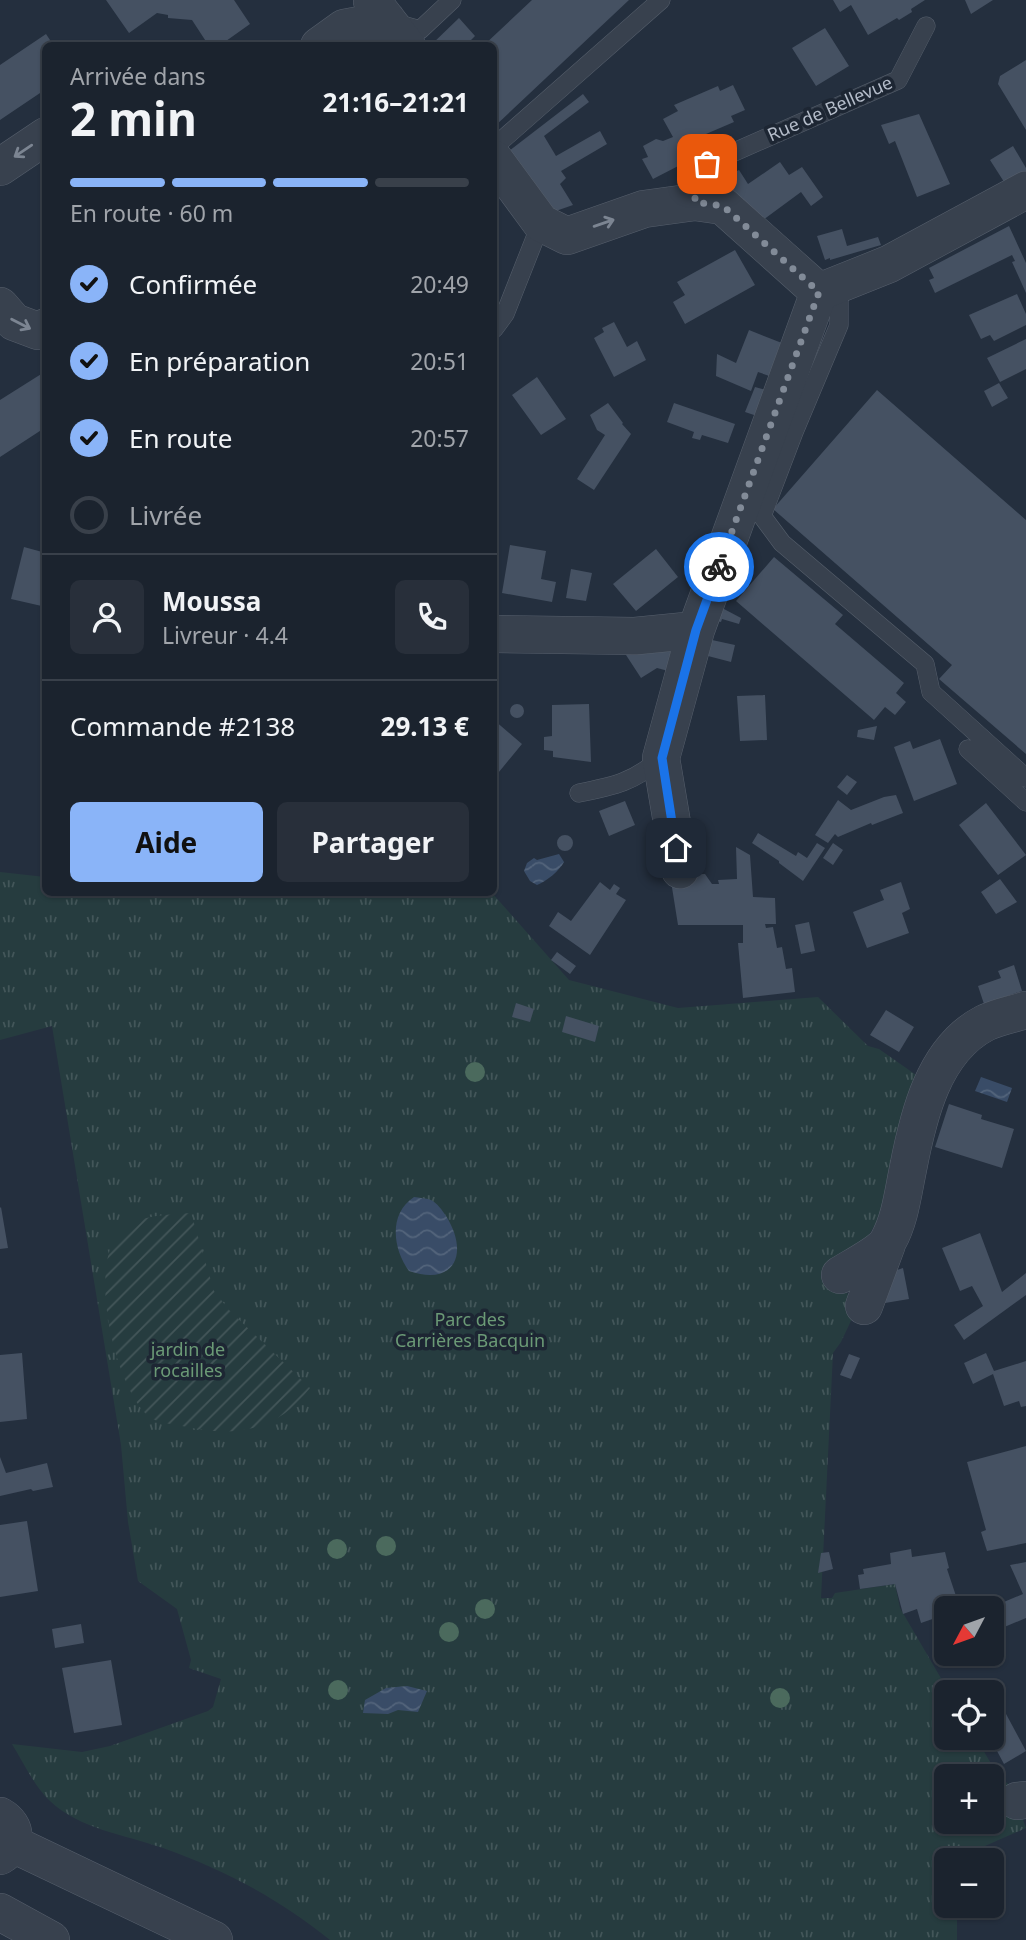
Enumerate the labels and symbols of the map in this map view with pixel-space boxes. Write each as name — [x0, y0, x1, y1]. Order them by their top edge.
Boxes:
street label: Rue de Bellevue — [763, 70, 896, 146]
pin — [677, 134, 737, 194]
one-way arrow — [14, 144, 33, 158]
one-way arrow — [593, 216, 615, 228]
one-way arrow — [10, 317, 31, 331]
courier — [684, 532, 754, 602]
pin — [646, 818, 706, 878]
park label: Parc des Carrières Bacquin — [395, 1307, 545, 1352]
park label: jardin de rocailles — [150, 1337, 225, 1382]
north arrow — [934, 1596, 1004, 1666]

